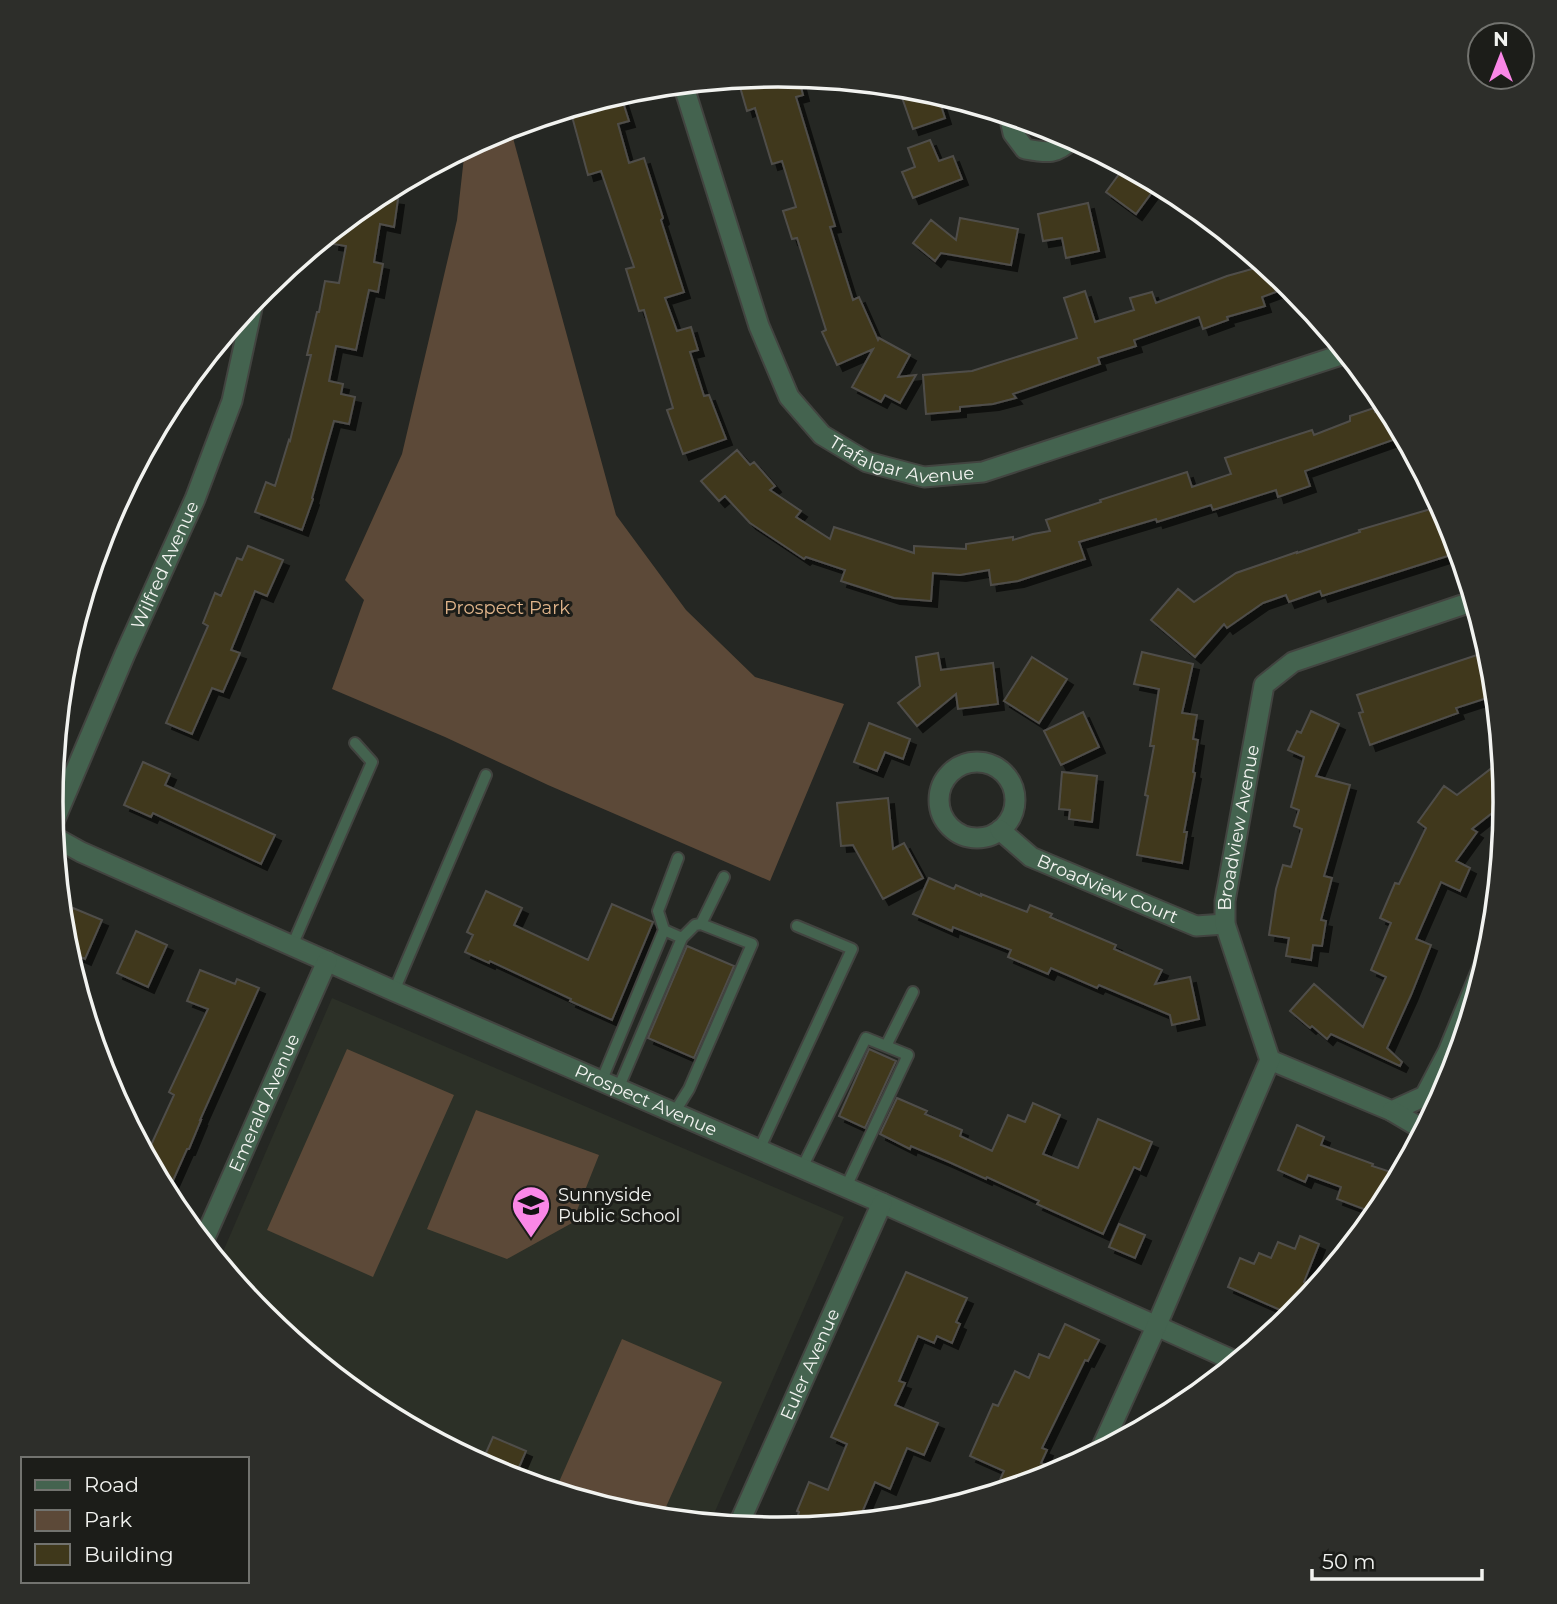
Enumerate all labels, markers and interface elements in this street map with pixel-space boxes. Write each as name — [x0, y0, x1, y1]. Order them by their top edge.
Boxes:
north arrow — [1466, 21, 1536, 91]
text: N — [1493, 28, 1509, 51]
street label: Trafalgar Avenue — [825, 431, 975, 489]
street label: Wilfred Avenue — [127, 498, 204, 633]
park label: Prospect Park — [444, 597, 570, 619]
street label: Broadview Avenue — [1214, 743, 1264, 911]
street label: Broadview Court — [1034, 850, 1181, 928]
street label: Emerald Avenue — [224, 1030, 305, 1175]
street label: Prospect Avenue — [571, 1060, 721, 1141]
school or university icon: Sunnyside Public School — [510, 1184, 552, 1239]
place label: Sunnyside Public School — [558, 1184, 680, 1227]
street label: Euler Avenue — [776, 1305, 845, 1423]
legend — [21, 1457, 248, 1583]
text: Road — [84, 1472, 139, 1497]
text: Park — [84, 1507, 132, 1532]
scale bar — [1312, 1538, 1482, 1582]
text: Building — [84, 1542, 174, 1567]
text: 50 m — [1322, 1549, 1376, 1574]

